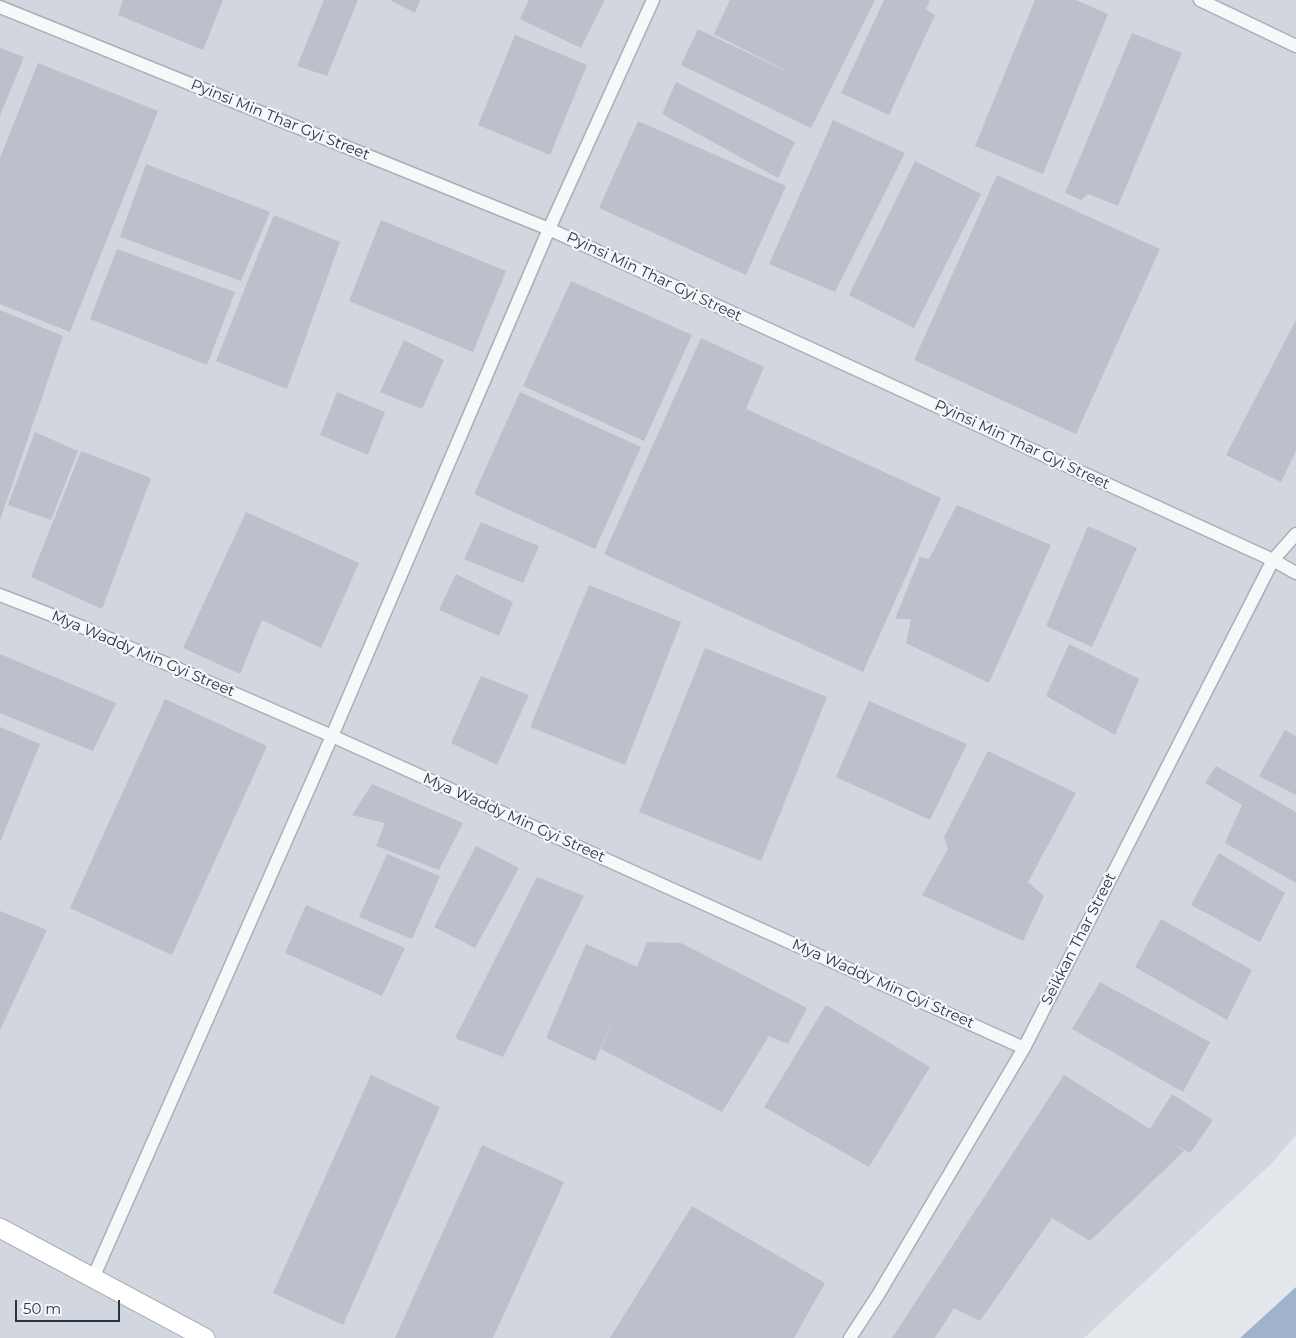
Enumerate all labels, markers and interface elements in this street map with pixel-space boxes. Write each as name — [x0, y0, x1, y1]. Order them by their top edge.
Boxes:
street label: Pyinsi Min Thar Gyi Street — [188, 76, 372, 164]
street label: Pyinsi Min Thar Gyi Street — [563, 228, 745, 326]
street label: Pyinsi Min Thar Gyi Street — [931, 396, 1113, 494]
street label: Mya Waddy Min Gyi Street — [49, 607, 237, 701]
street label: Mya Waddy Min Gyi Street — [420, 770, 608, 866]
street label: Seikkan Thar Street — [1038, 870, 1120, 1008]
street label: Mya Waddy Min Gyi Street — [789, 936, 977, 1032]
scale bar — [18, 1290, 122, 1322]
text: 50 m — [23, 1299, 61, 1318]

